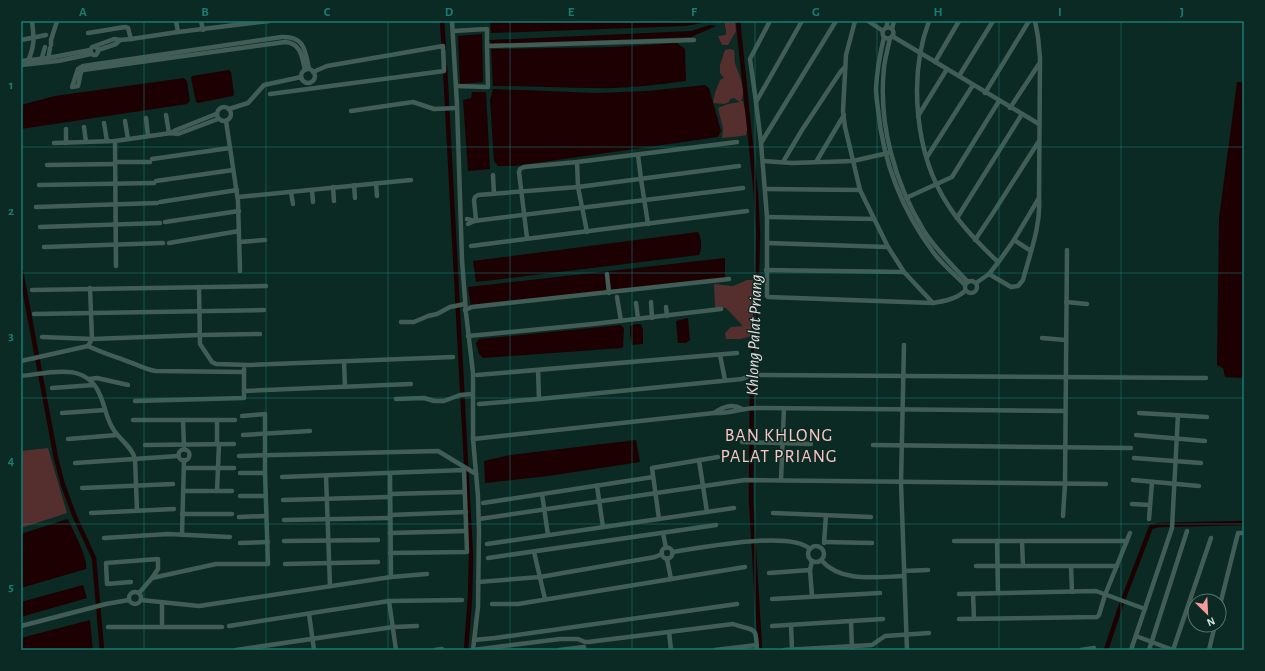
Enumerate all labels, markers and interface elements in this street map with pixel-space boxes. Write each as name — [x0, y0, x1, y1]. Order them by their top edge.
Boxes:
text: A — [79, 6, 87, 19]
text: B — [201, 6, 209, 19]
text: C — [324, 6, 331, 19]
text: D — [445, 6, 454, 19]
text: E — [568, 6, 575, 19]
text: F — [691, 6, 698, 19]
text: G — [812, 6, 820, 19]
text: H — [933, 6, 943, 19]
text: I — [1058, 6, 1062, 19]
text: J — [1180, 6, 1184, 19]
text: 1 — [9, 79, 13, 92]
text: 2 — [8, 205, 14, 218]
water label: Khlong Palat Priang — [743, 274, 765, 396]
text: 3 — [8, 330, 14, 343]
district label: BAN KHLONG PALAT PRIANG — [721, 427, 837, 466]
text: 4 — [8, 455, 15, 468]
text: 5 — [8, 581, 14, 594]
north arrow — [1187, 593, 1227, 633]
text: N — [1205, 615, 1217, 628]

